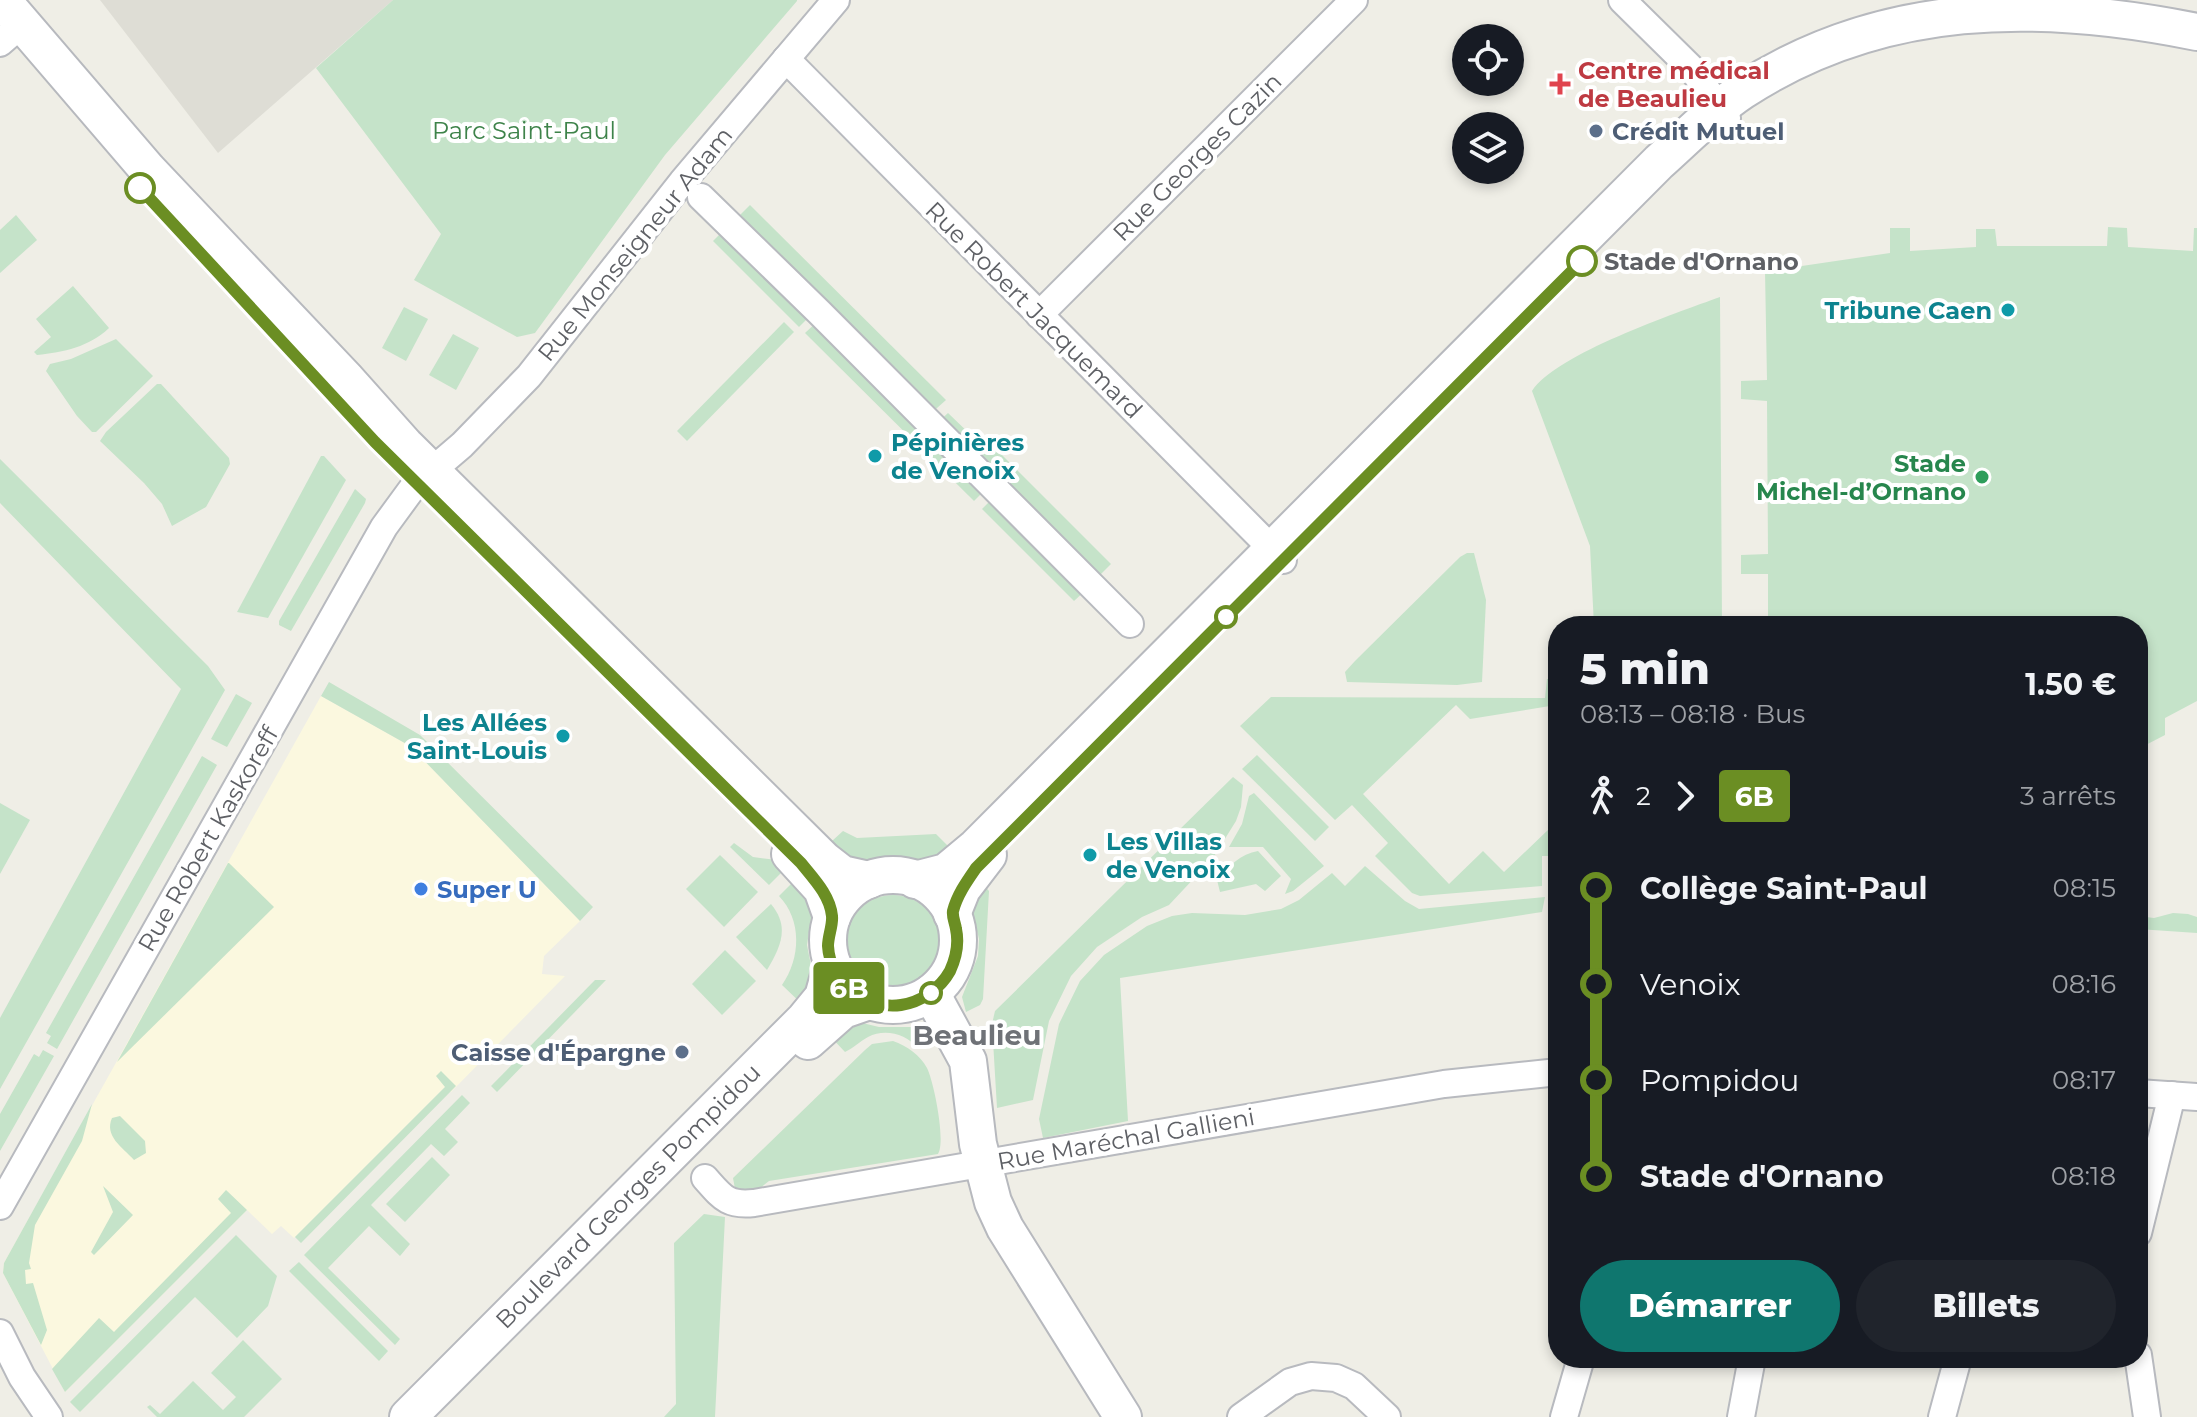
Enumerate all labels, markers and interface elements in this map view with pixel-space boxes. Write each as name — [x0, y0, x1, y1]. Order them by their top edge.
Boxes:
map controls — [1452, 24, 1524, 184]
button: locate — [1452, 24, 1524, 96]
place label: Centre médical de Beaulieu — [1578, 56, 1770, 113]
street label: Rue Georges Cazin — [1107, 67, 1287, 247]
marker: Centre médical de Beaulieu — [1549, 73, 1571, 95]
button: layers — [1452, 112, 1524, 184]
park label: Parc Saint-Paul — [432, 116, 616, 145]
place label: Crédit Mutuel — [1612, 117, 1784, 146]
street label: Rue Monseigneur Adam — [531, 121, 739, 367]
marker: Crédit Mutuel — [1587, 122, 1605, 140]
unlabelled marker — [125, 173, 155, 203]
street label: Rue Robert Jacquemard — [919, 195, 1149, 425]
marker: Stade d'Ornano — [1567, 246, 1597, 276]
place label: Stade d'Ornano — [1604, 247, 1799, 276]
place label: Tribune Caen — [1824, 296, 1992, 325]
marker: Tribune Caen — [1999, 301, 2017, 319]
place label: Pépinières de Venoix — [891, 428, 1024, 485]
marker: Pépinières de Venoix — [866, 447, 884, 465]
place label: Stade Michel-d’Ornano — [1756, 449, 1966, 506]
marker: Stade Michel-d’Ornano — [1973, 468, 1991, 486]
unlabelled marker — [1215, 606, 1237, 628]
text: 5 min — [1580, 641, 1710, 695]
text: 1.50 € — [2025, 666, 2116, 703]
text: 08:13 – 08:18 · Bus — [1580, 698, 1805, 730]
place label: Les Allées Saint-Louis — [407, 708, 547, 765]
street label: Rue Robert Kaskoreff — [132, 721, 285, 957]
marker: Les Allées Saint-Louis — [554, 727, 572, 745]
icon: walk — [1580, 774, 1624, 818]
icon: forward — [1663, 774, 1707, 818]
text: 6B — [1735, 779, 1774, 813]
text: 2 — [1636, 780, 1651, 812]
text: 3 arrêts — [2020, 780, 2116, 812]
place label: Les Villas de Venoix — [1106, 827, 1231, 884]
marker: Les Villas de Venoix — [1081, 846, 1099, 864]
text: Collège Saint-Paul — [1640, 870, 1928, 907]
text: 08:15 — [2053, 872, 2116, 904]
place label: Super U — [437, 875, 537, 904]
marker: Super U — [412, 880, 430, 898]
line badge: 6B — [813, 962, 885, 1014]
text: Venoix — [1640, 966, 1741, 1003]
text: 08:16 — [2051, 968, 2116, 1000]
text: 6B — [829, 971, 869, 1005]
unlabelled marker — [920, 982, 942, 1004]
district label: Beaulieu — [913, 1018, 1041, 1052]
place label: Caisse d'Épargne — [451, 1038, 666, 1067]
marker: Caisse d'Épargne — [673, 1043, 691, 1061]
street label: Boulevard Georges Pompidou — [490, 1058, 766, 1334]
text: Pompidou — [1640, 1062, 1800, 1099]
text: 08:17 — [2052, 1064, 2116, 1096]
street label: Rue Maréchal Gallieni — [995, 1102, 1257, 1176]
text: Stade d'Ornano — [1640, 1158, 1884, 1195]
text: 08:18 — [2051, 1160, 2116, 1192]
button: Démarrer — [1580, 1260, 1840, 1352]
button: Billets — [1856, 1260, 2116, 1352]

